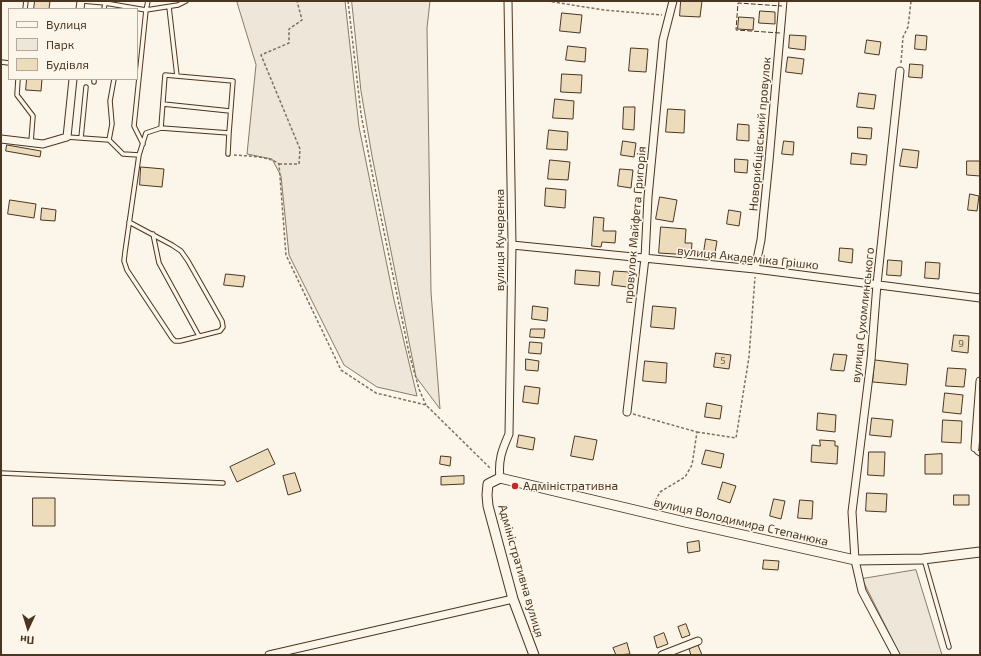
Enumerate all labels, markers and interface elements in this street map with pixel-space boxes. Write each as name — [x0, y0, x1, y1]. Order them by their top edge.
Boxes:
legend — [8, 8, 138, 80]
text: Вулиця — [46, 17, 87, 31]
text: Парк — [46, 37, 74, 51]
street label: Новорибцівський провулок — [746, 56, 774, 212]
text: Будівля — [46, 57, 89, 71]
street label: провулок Майфета Григорія — [621, 146, 649, 304]
street label: вулиця Кучеренка — [493, 189, 507, 291]
street label: вулиця Академіка Грішко — [676, 243, 820, 273]
street label: вулиця Сухомлинського — [849, 246, 877, 384]
house number: 9 — [958, 338, 964, 350]
house number: 5 — [720, 355, 726, 367]
place label: Адміністративна — [523, 479, 618, 493]
marker: Адміністративна — [510, 481, 520, 491]
street label: вулиця Володимира Степанюка — [652, 495, 830, 549]
street label: Адміністративна вулиця — [495, 503, 547, 639]
north arrow — [8, 608, 48, 648]
text: Пн — [20, 633, 35, 647]

